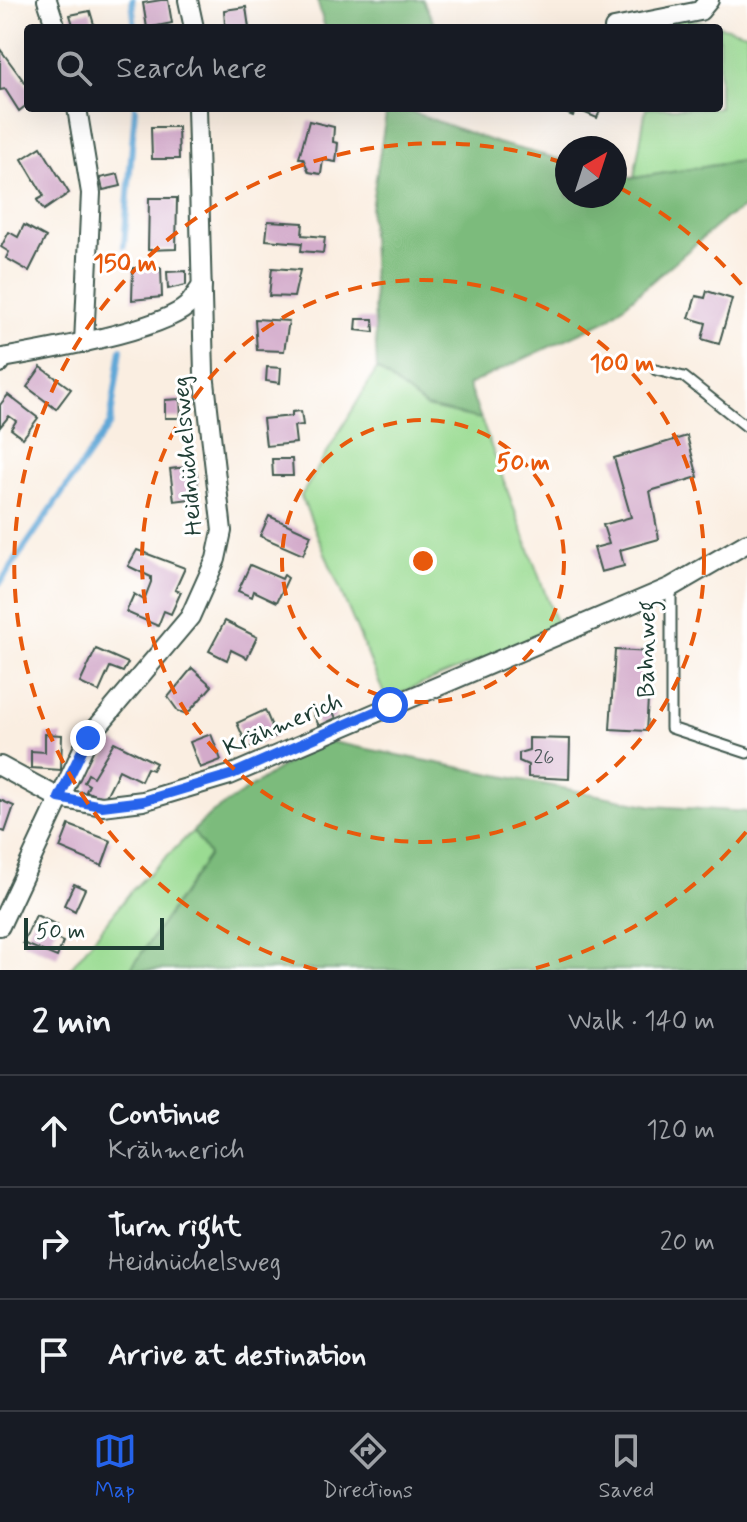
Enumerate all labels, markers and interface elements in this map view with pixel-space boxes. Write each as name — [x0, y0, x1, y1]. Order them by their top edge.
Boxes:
search box — [24, 24, 723, 112]
icon: search — [52, 46, 96, 90]
text: Search here — [116, 49, 267, 88]
north arrow — [555, 136, 627, 208]
text: 150 m — [93, 249, 157, 280]
text: 100 m — [590, 349, 654, 380]
street label: Heidnüchelsweg — [166, 375, 210, 537]
text: 50 m — [496, 448, 550, 479]
centre of rings — [409, 547, 437, 575]
street label: Bahnweg — [632, 600, 666, 698]
street label: Krähmerich — [219, 686, 347, 764]
route start — [372, 687, 408, 723]
route end — [70, 720, 106, 756]
house number: 26 — [534, 744, 554, 771]
scale bar — [24, 914, 164, 950]
text: 50 m — [36, 918, 85, 946]
text: 2 min — [32, 1000, 112, 1045]
text: Walk · 140 m — [568, 1005, 715, 1039]
text: Continue — [108, 1095, 220, 1134]
icon: ahead — [32, 1109, 76, 1153]
text: 120 m — [646, 1114, 715, 1148]
text: Krähmerich — [108, 1134, 245, 1168]
text: Turn right — [108, 1207, 241, 1246]
icon: right — [32, 1221, 76, 1265]
text: 20 m — [660, 1226, 715, 1260]
text: Heidnüchelsweg — [108, 1246, 281, 1280]
icon: arrive — [32, 1333, 76, 1377]
text: Arrive at destination — [108, 1336, 366, 1375]
tab: Map — [93, 1429, 137, 1505]
tab: Directions — [322, 1429, 413, 1505]
tab: Saved — [599, 1429, 654, 1505]

